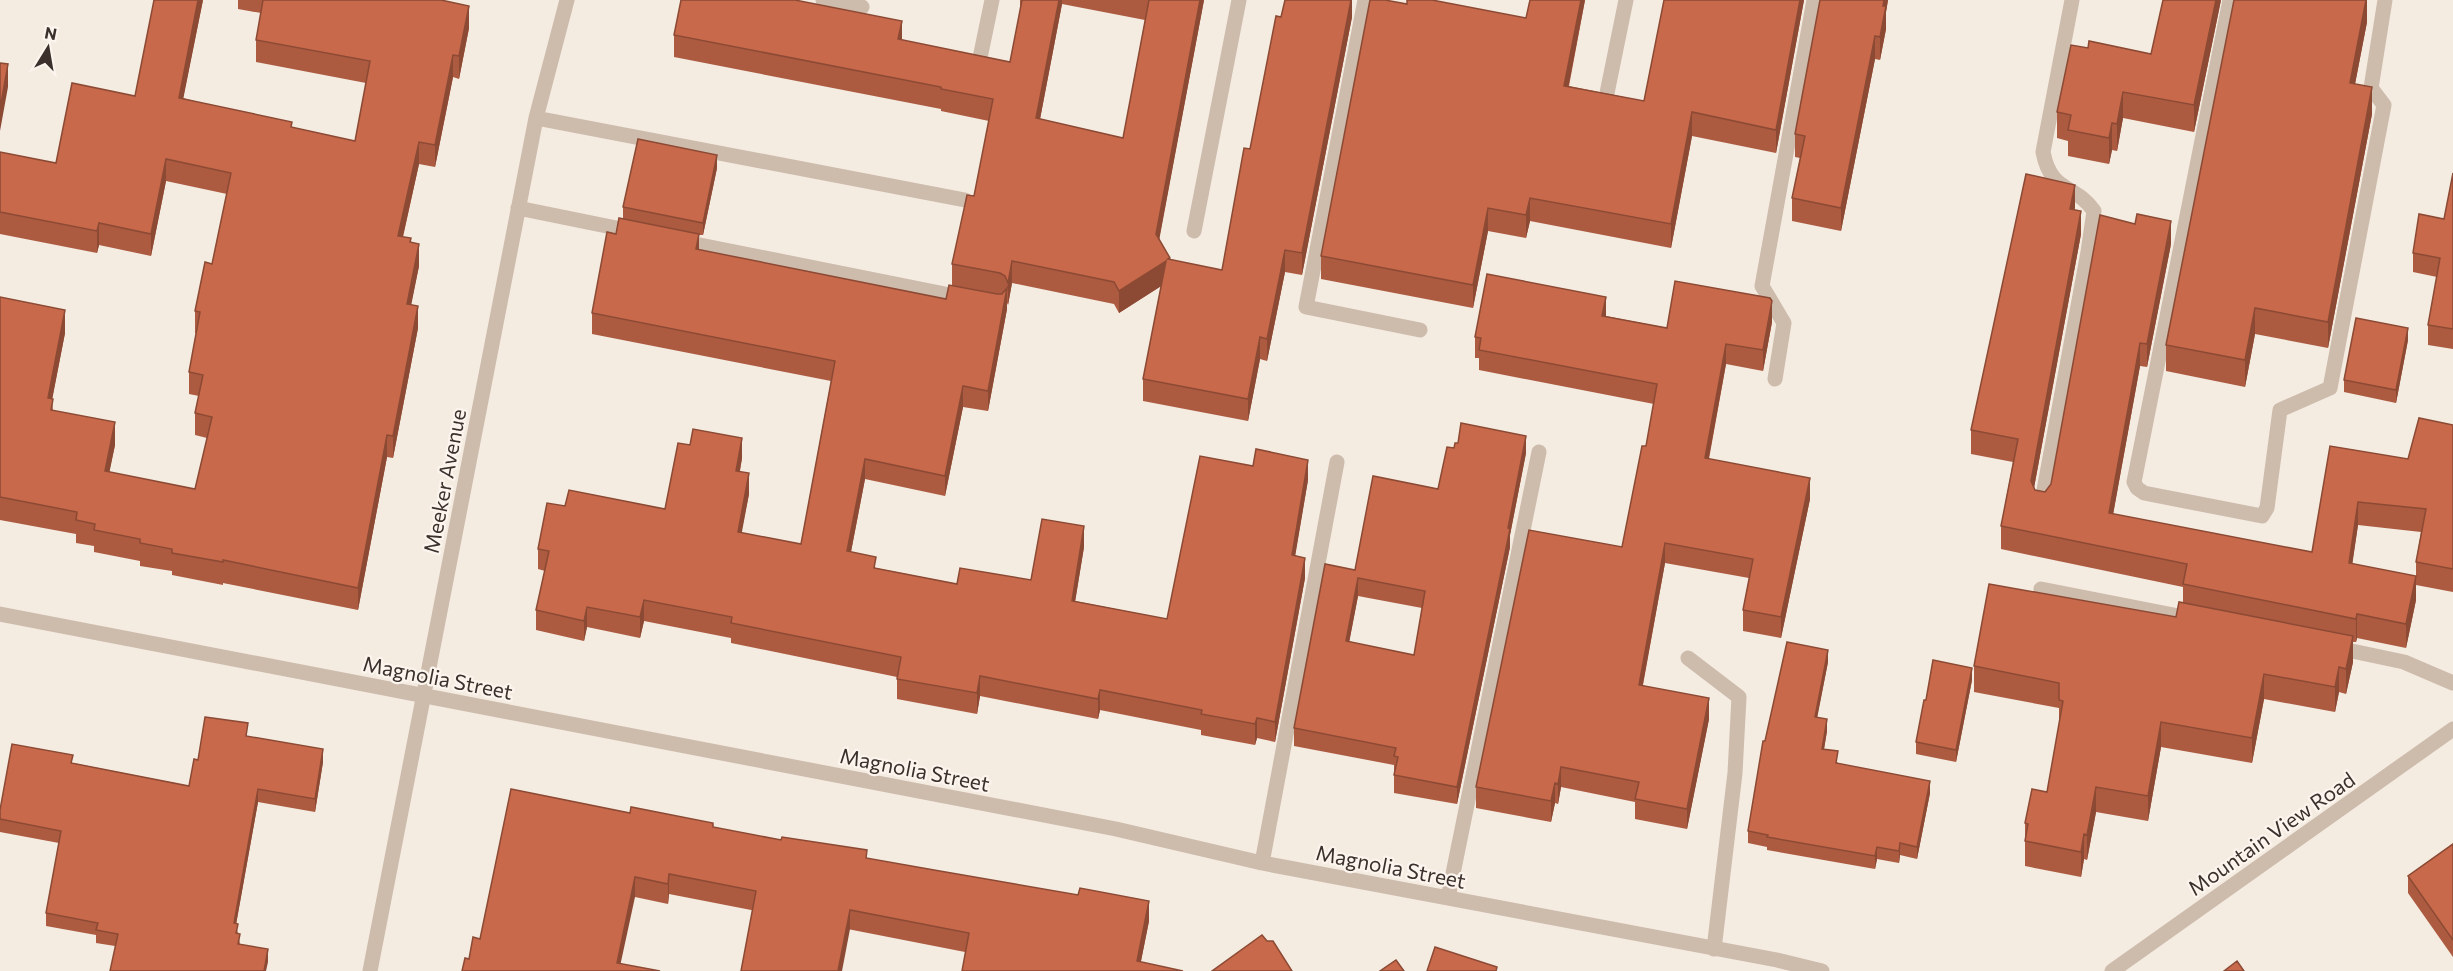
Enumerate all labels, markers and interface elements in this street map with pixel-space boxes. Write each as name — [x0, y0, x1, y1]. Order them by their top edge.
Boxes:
north arrow — [18, 18, 78, 78]
text: N — [43, 22, 59, 43]
street label: Meeker Avenue — [418, 407, 470, 555]
street label: Magnolia Street — [361, 650, 515, 704]
street label: Magnolia Street — [838, 742, 992, 796]
street label: Mountain View Road — [2183, 766, 2359, 900]
street label: Magnolia Street — [1314, 839, 1468, 893]

